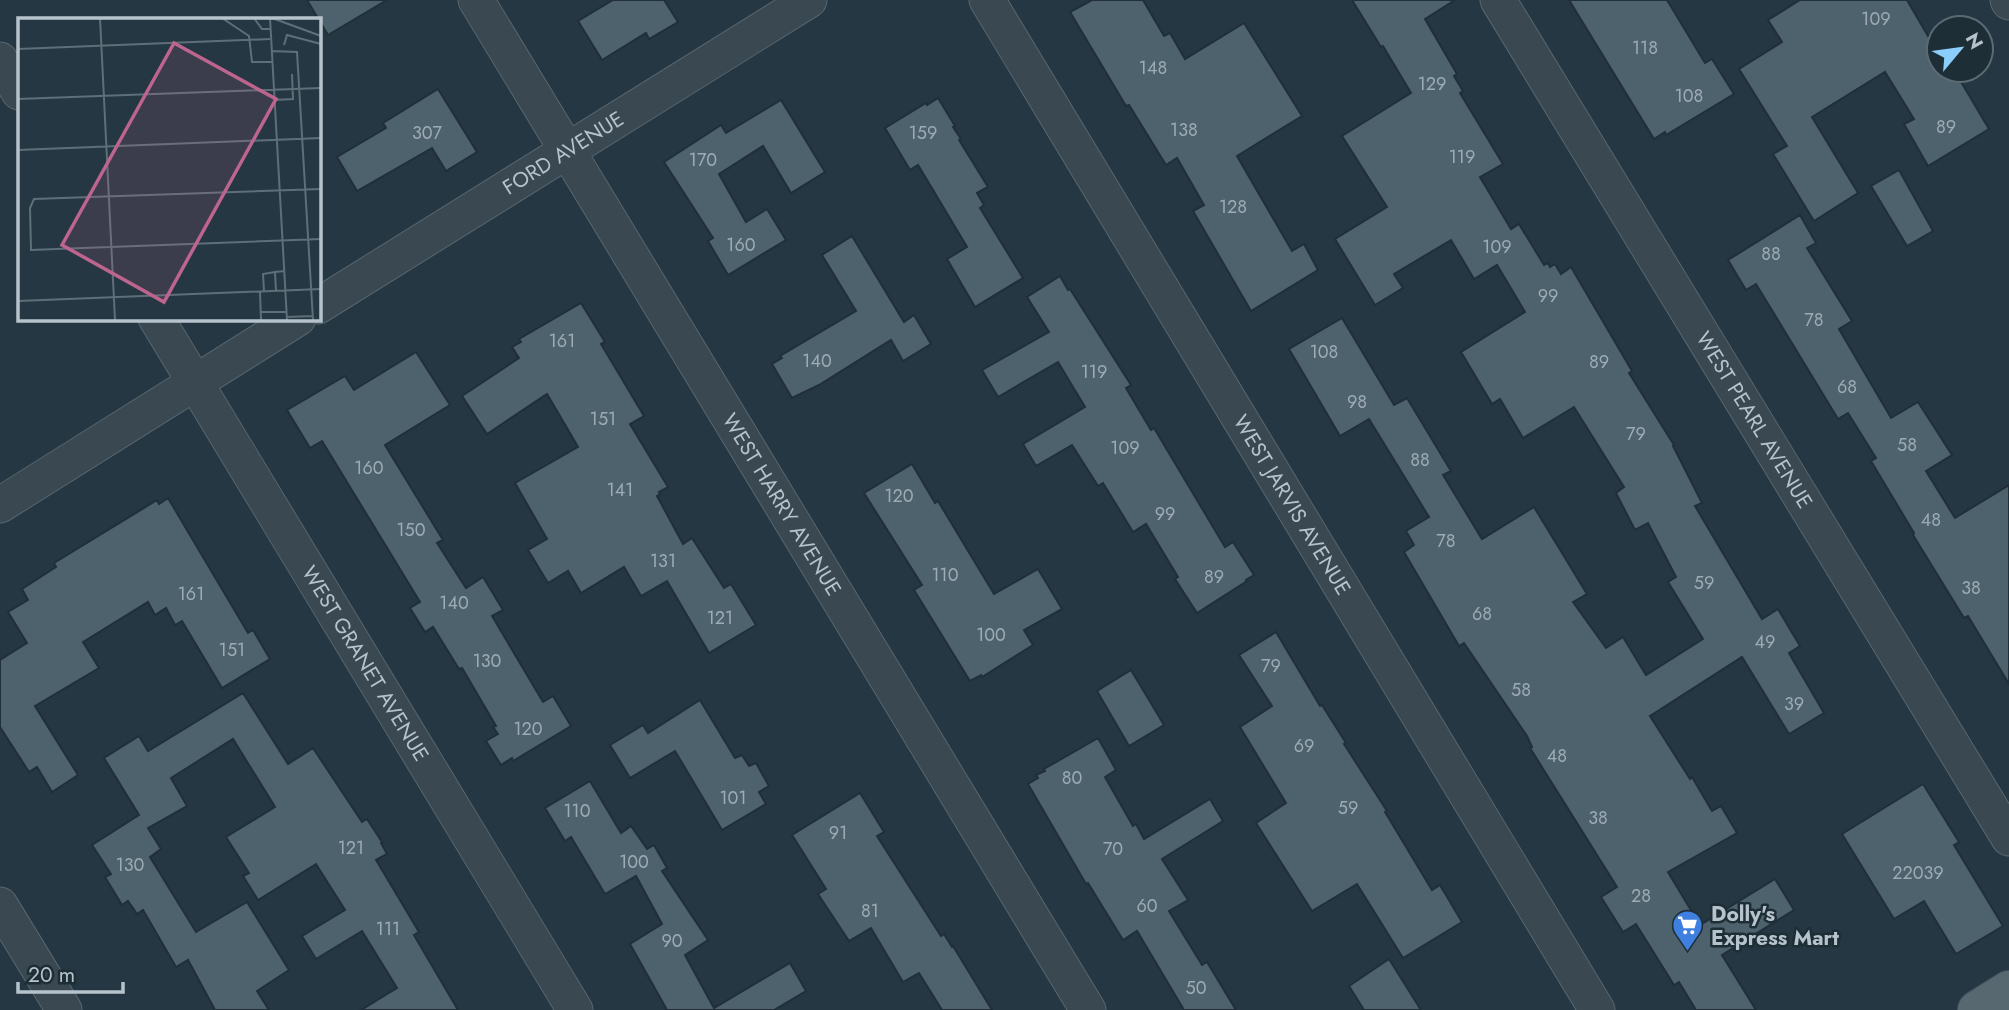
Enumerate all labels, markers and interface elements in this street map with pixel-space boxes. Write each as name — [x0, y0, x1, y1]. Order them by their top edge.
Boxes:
house number: 109 — [1861, 6, 1891, 32]
north arrow — [1925, 14, 1995, 84]
inset map — [18, 18, 320, 320]
text: N — [1959, 28, 1990, 54]
house number: 118 — [1632, 35, 1658, 61]
house number: 148 — [1139, 55, 1167, 81]
house number: 129 — [1418, 71, 1446, 97]
house number: 108 — [1675, 83, 1703, 109]
street label: FORD AVENUE — [497, 104, 630, 202]
house number: 89 — [1936, 114, 1956, 140]
house number: 138 — [1170, 117, 1198, 143]
house number: 307 — [412, 120, 443, 146]
house number: 159 — [909, 120, 937, 146]
house number: 119 — [1449, 144, 1475, 170]
house number: 170 — [689, 147, 717, 173]
house number: 128 — [1219, 194, 1247, 220]
house number: 160 — [726, 232, 756, 258]
house number: 109 — [1482, 234, 1512, 260]
house number: 88 — [1761, 241, 1781, 267]
house number: 99 — [1538, 283, 1558, 309]
house number: 78 — [1804, 307, 1824, 333]
street label: WEST PEARL AVENUE — [1689, 326, 1820, 514]
house number: 161 — [549, 328, 575, 354]
house number: 108 — [1310, 339, 1338, 365]
house number: 140 — [802, 348, 832, 374]
house number: 89 — [1589, 349, 1609, 375]
house number: 119 — [1081, 359, 1107, 385]
house number: 68 — [1837, 374, 1857, 400]
house number: 98 — [1347, 389, 1367, 415]
house number: 151 — [590, 406, 616, 432]
street label: WEST HARRY AVENUE — [715, 408, 849, 602]
street label: WEST JARVIS AVENUE — [1226, 409, 1358, 601]
house number: 79 — [1626, 421, 1646, 447]
house number: 58 — [1897, 432, 1917, 458]
house number: 109 — [1110, 435, 1140, 461]
house number: 88 — [1410, 447, 1430, 473]
house number: 160 — [354, 455, 384, 481]
house number: 141 — [607, 477, 633, 503]
house number: 120 — [884, 483, 914, 509]
house number: 99 — [1155, 501, 1175, 527]
house number: 48 — [1921, 507, 1941, 533]
house number: 150 — [396, 517, 426, 543]
house number: 78 — [1436, 528, 1456, 554]
house number: 131 — [650, 548, 676, 574]
street label: WEST GRANET AVENUE — [294, 560, 436, 767]
house number: 110 — [932, 562, 959, 588]
house number: 89 — [1204, 564, 1224, 590]
house number: 59 — [1694, 570, 1714, 596]
house number: 38 — [1961, 575, 1981, 601]
house number: 161 — [178, 581, 204, 607]
house number: 140 — [439, 590, 469, 616]
house number: 68 — [1472, 601, 1492, 627]
house number: 121 — [707, 605, 733, 631]
house number: 100 — [976, 622, 1006, 648]
house number: 49 — [1755, 629, 1775, 655]
house number: 151 — [219, 637, 245, 663]
house number: 130 — [473, 648, 502, 674]
house number: 79 — [1261, 653, 1281, 679]
house number: 58 — [1511, 677, 1531, 703]
house number: 39 — [1784, 691, 1804, 717]
house number: 120 — [513, 716, 543, 742]
house number: 69 — [1294, 733, 1314, 759]
house number: 48 — [1547, 743, 1567, 769]
house number: 80 — [1062, 765, 1083, 791]
house number: 101 — [720, 785, 747, 811]
house number: 59 — [1338, 795, 1358, 821]
house number: 110 — [564, 798, 591, 824]
house number: 38 — [1588, 805, 1608, 831]
house number: 91 — [829, 820, 847, 846]
house number: 121 — [338, 835, 364, 861]
house number: 70 — [1103, 836, 1123, 862]
house number: 100 — [619, 849, 649, 875]
house number: 130 — [116, 852, 145, 878]
house number: 22039 — [1892, 860, 1944, 886]
house number: 28 — [1631, 883, 1651, 909]
house number: 60 — [1136, 893, 1158, 919]
house number: 81 — [861, 898, 879, 924]
place label: Dolly's Express Mart — [1711, 899, 1839, 953]
supermarket icon: Dolly's Express Mart — [1671, 909, 1705, 953]
house number: 111 — [376, 916, 400, 942]
house number: 90 — [661, 928, 683, 954]
scale bar — [18, 950, 122, 994]
text: 20 m — [28, 960, 75, 990]
house number: 50 — [1186, 975, 1207, 1001]

